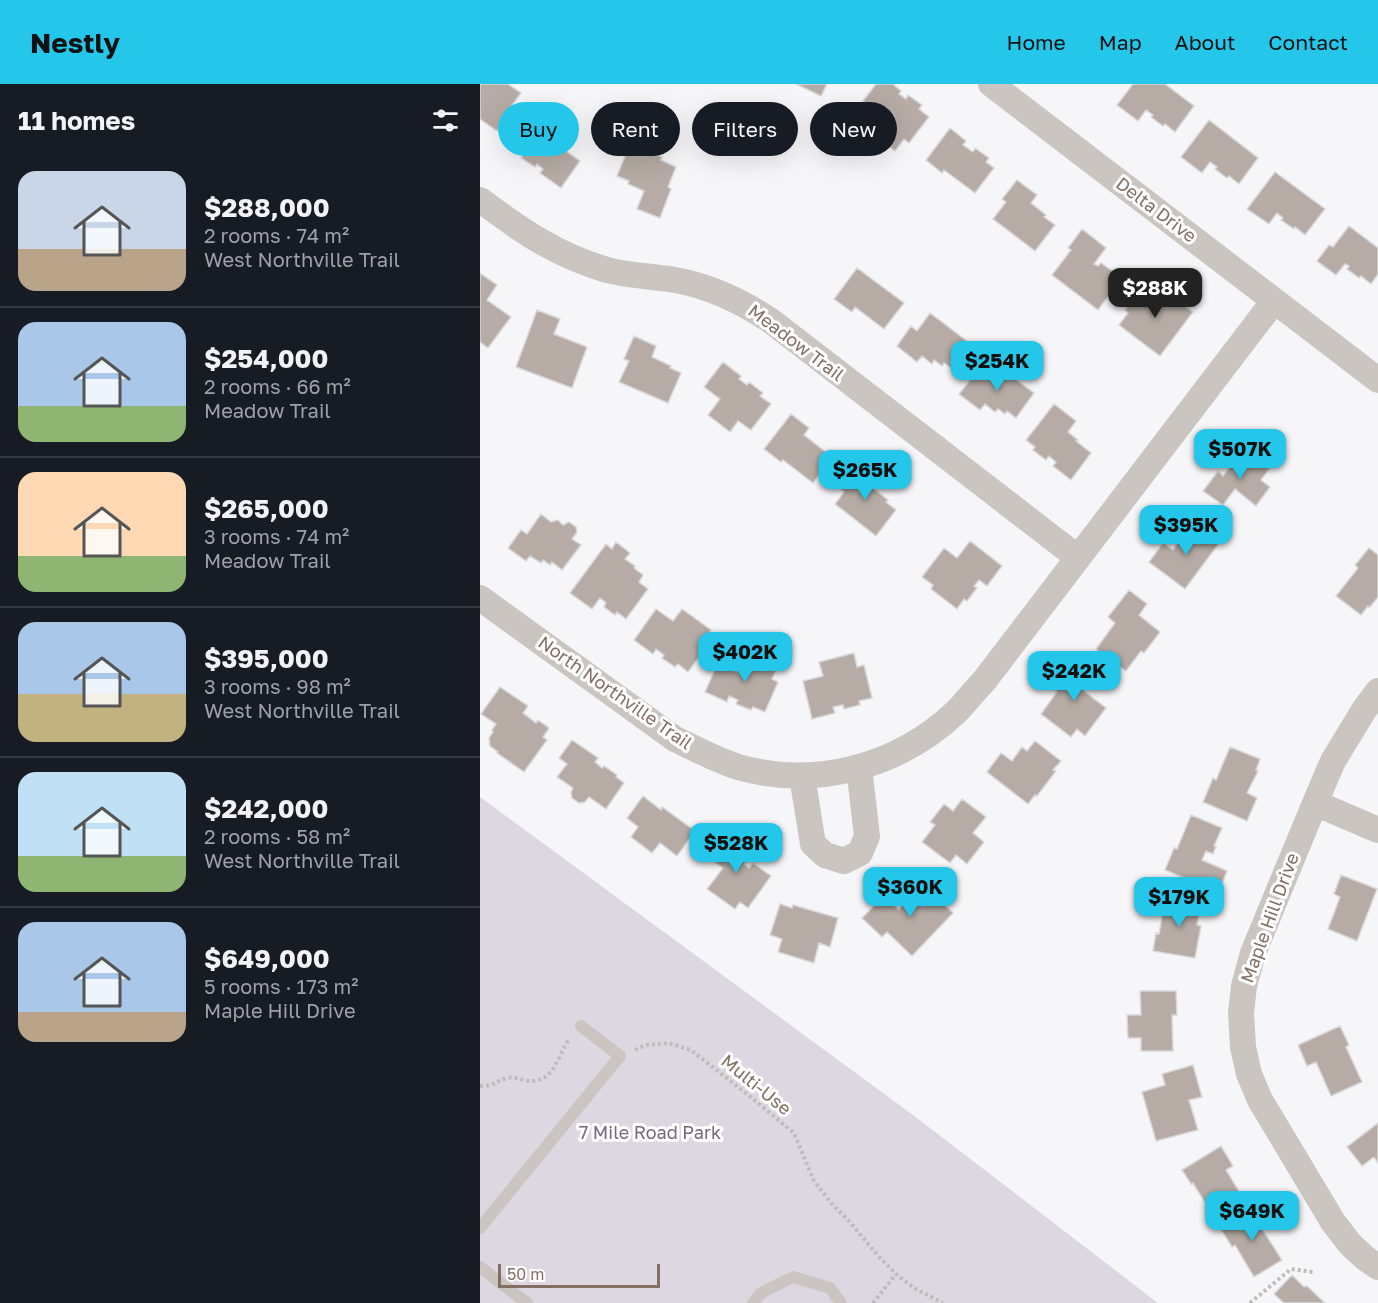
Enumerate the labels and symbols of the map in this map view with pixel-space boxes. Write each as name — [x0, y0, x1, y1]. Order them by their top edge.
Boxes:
street label: Delta Drive — [1112, 172, 1201, 247]
pin: $288K — [1113, 268, 1197, 319]
street label: Meadow Trail — [744, 299, 849, 385]
pin: $254K — [955, 341, 1039, 392]
pin: $507K — [1198, 429, 1282, 480]
pin: $265K — [823, 450, 907, 501]
pin: $395K — [1144, 505, 1228, 556]
street label: North Northville Trail — [534, 631, 697, 754]
pin: $402K — [703, 632, 787, 683]
pin: $242K — [1032, 651, 1116, 702]
pin: $528K — [694, 823, 778, 874]
street label: Maple Hill Drive — [1235, 850, 1303, 985]
pin: $360K — [868, 867, 952, 918]
pin: $179K — [1137, 877, 1221, 928]
street label: Multi-Use — [717, 1049, 796, 1119]
park label: 7 Mile Road Park — [579, 1121, 721, 1143]
pin: $649K — [1210, 1191, 1294, 1242]
scale bar — [498, 1261, 660, 1288]

